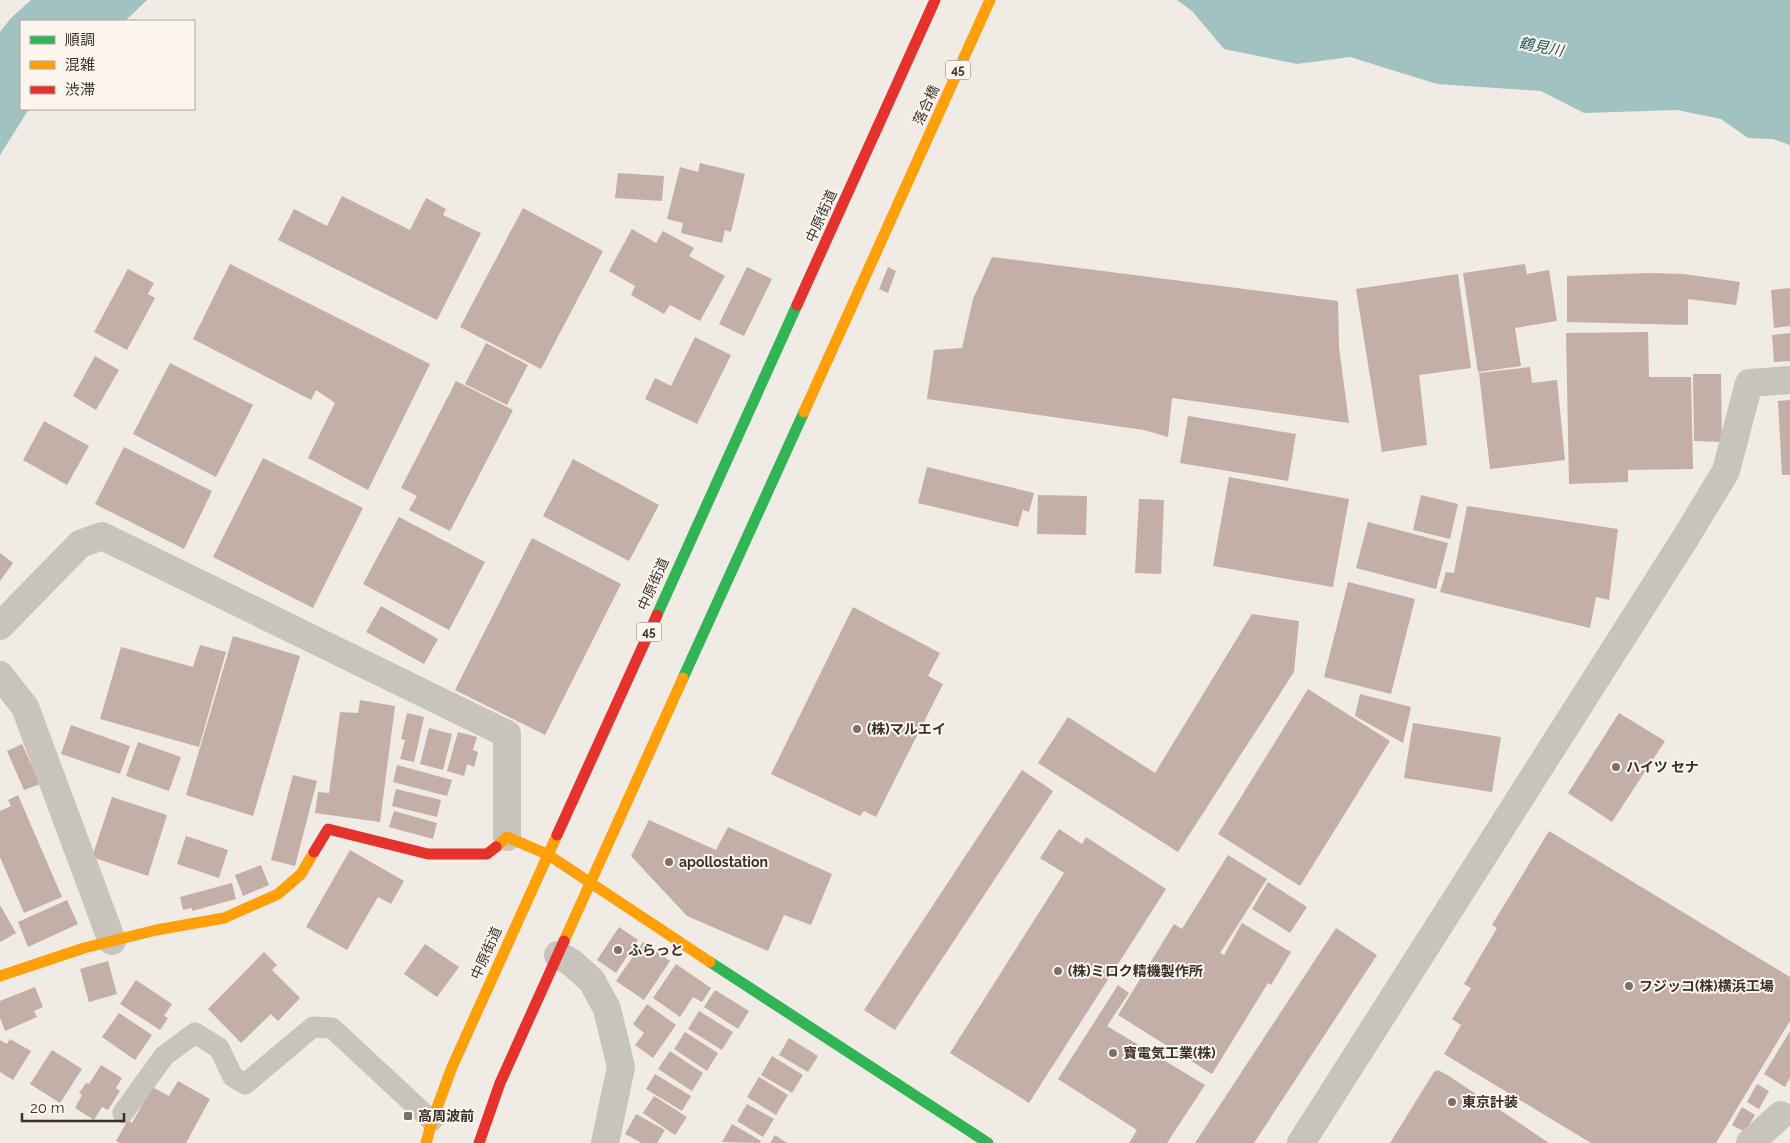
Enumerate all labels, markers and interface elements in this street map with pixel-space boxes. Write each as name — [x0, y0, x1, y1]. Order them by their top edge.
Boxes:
legend — [20, 20, 195, 110]
text: 順調 — [65, 31, 95, 49]
water label: 鶴見川 — [1517, 34, 1567, 61]
text: 混雑 — [65, 56, 95, 74]
road number: 45 — [946, 60, 970, 80]
text: 渋滞 — [65, 81, 95, 99]
street label: 落合橋 — [910, 83, 942, 127]
street label: 中原街道 — [802, 187, 840, 245]
street label: 中原街道 — [634, 555, 672, 613]
road number: 45 — [636, 622, 662, 642]
place label: (株)マルエイ — [867, 721, 946, 737]
marker: (株)マルエイ — [851, 723, 863, 735]
place label: ハイツ セナ — [1626, 759, 1699, 775]
marker: ハイツ セナ — [1610, 761, 1622, 773]
place label: apollostation — [679, 854, 768, 870]
marker: apollostation — [663, 856, 675, 868]
street label: 中原街道 — [467, 924, 505, 982]
place label: ふらっと — [628, 942, 684, 958]
marker: ふらっと — [612, 944, 624, 956]
place label: (株)ミロク精機製作所 — [1068, 963, 1203, 979]
marker: (株)ミロク精機製作所 — [1052, 965, 1064, 977]
place label: フジッコ(株)横浜工場 — [1639, 978, 1774, 994]
marker: フジッコ(株)横浜工場 — [1623, 980, 1635, 992]
place label: 寶電気工業(株) — [1123, 1045, 1216, 1061]
marker: 寶電気工業(株) — [1107, 1047, 1119, 1059]
scale bar — [22, 1090, 125, 1122]
place label: 東京計装 — [1462, 1094, 1518, 1110]
marker: 東京計装 — [1446, 1096, 1458, 1108]
text: 20 m — [30, 1099, 65, 1117]
place label: 高周波前 — [418, 1108, 474, 1124]
marker: 高周波前 — [402, 1110, 414, 1122]

